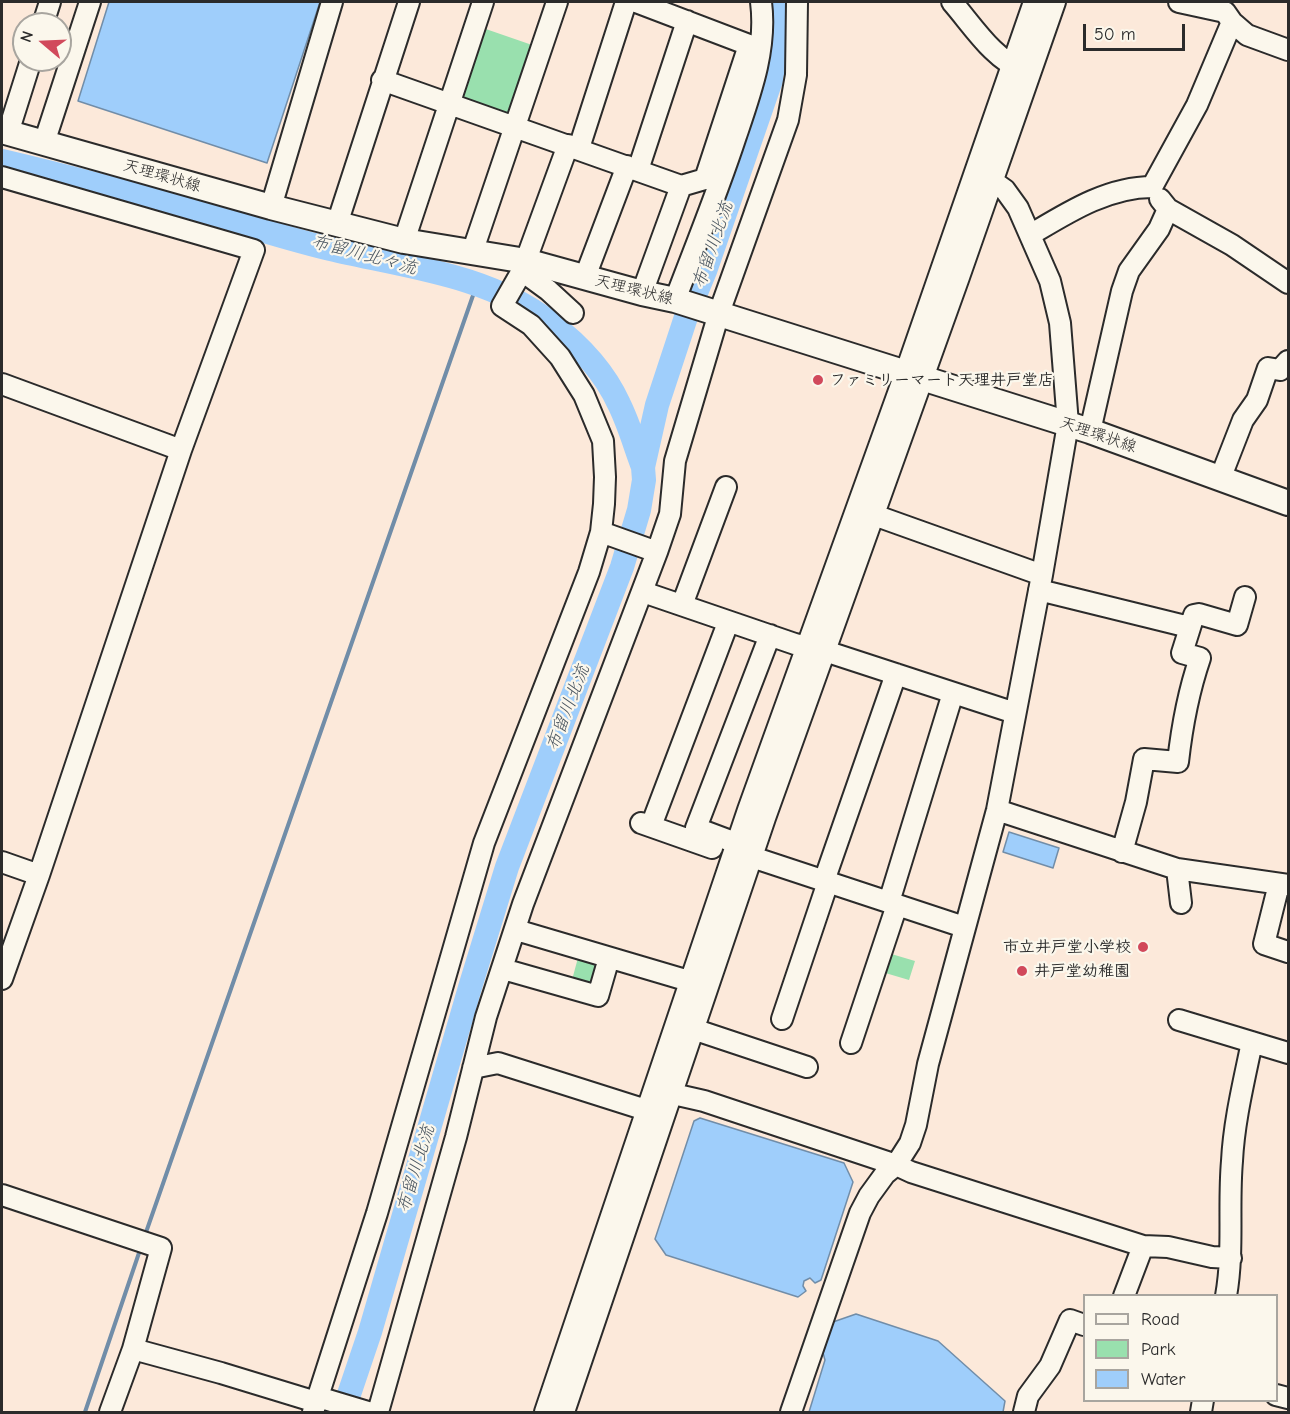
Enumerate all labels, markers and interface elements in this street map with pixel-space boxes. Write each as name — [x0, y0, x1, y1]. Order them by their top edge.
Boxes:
north arrow — [12, 12, 72, 72]
scale bar — [1086, 12, 1188, 50]
text: 50 m — [1094, 24, 1136, 45]
text: N — [17, 29, 37, 45]
street label: 天理環状線 — [121, 156, 203, 196]
water label: 布留川北流 — [688, 199, 738, 291]
water label: 布留川北々流 — [309, 231, 419, 279]
street label: 天理環状線 — [593, 271, 675, 309]
place label: ファミリーマート天理井戸堂店 — [830, 370, 1054, 390]
marker: ファミリーマート天理井戸堂店 — [811, 373, 825, 387]
street label: 天理環状線 — [1057, 413, 1139, 457]
water label: 布留川北流 — [542, 662, 594, 754]
place label: 市立井戸堂小学校 — [1003, 937, 1131, 957]
marker: 市立井戸堂小学校 — [1136, 940, 1150, 954]
place label: 井戸堂幼稚園 — [1034, 961, 1130, 981]
marker: 井戸堂幼稚園 — [1015, 964, 1029, 978]
water label: 布留川北流 — [393, 1123, 439, 1215]
legend — [1083, 1294, 1278, 1402]
text: Road — [1141, 1309, 1180, 1330]
text: Park — [1141, 1339, 1175, 1360]
text: Water — [1141, 1369, 1185, 1390]

